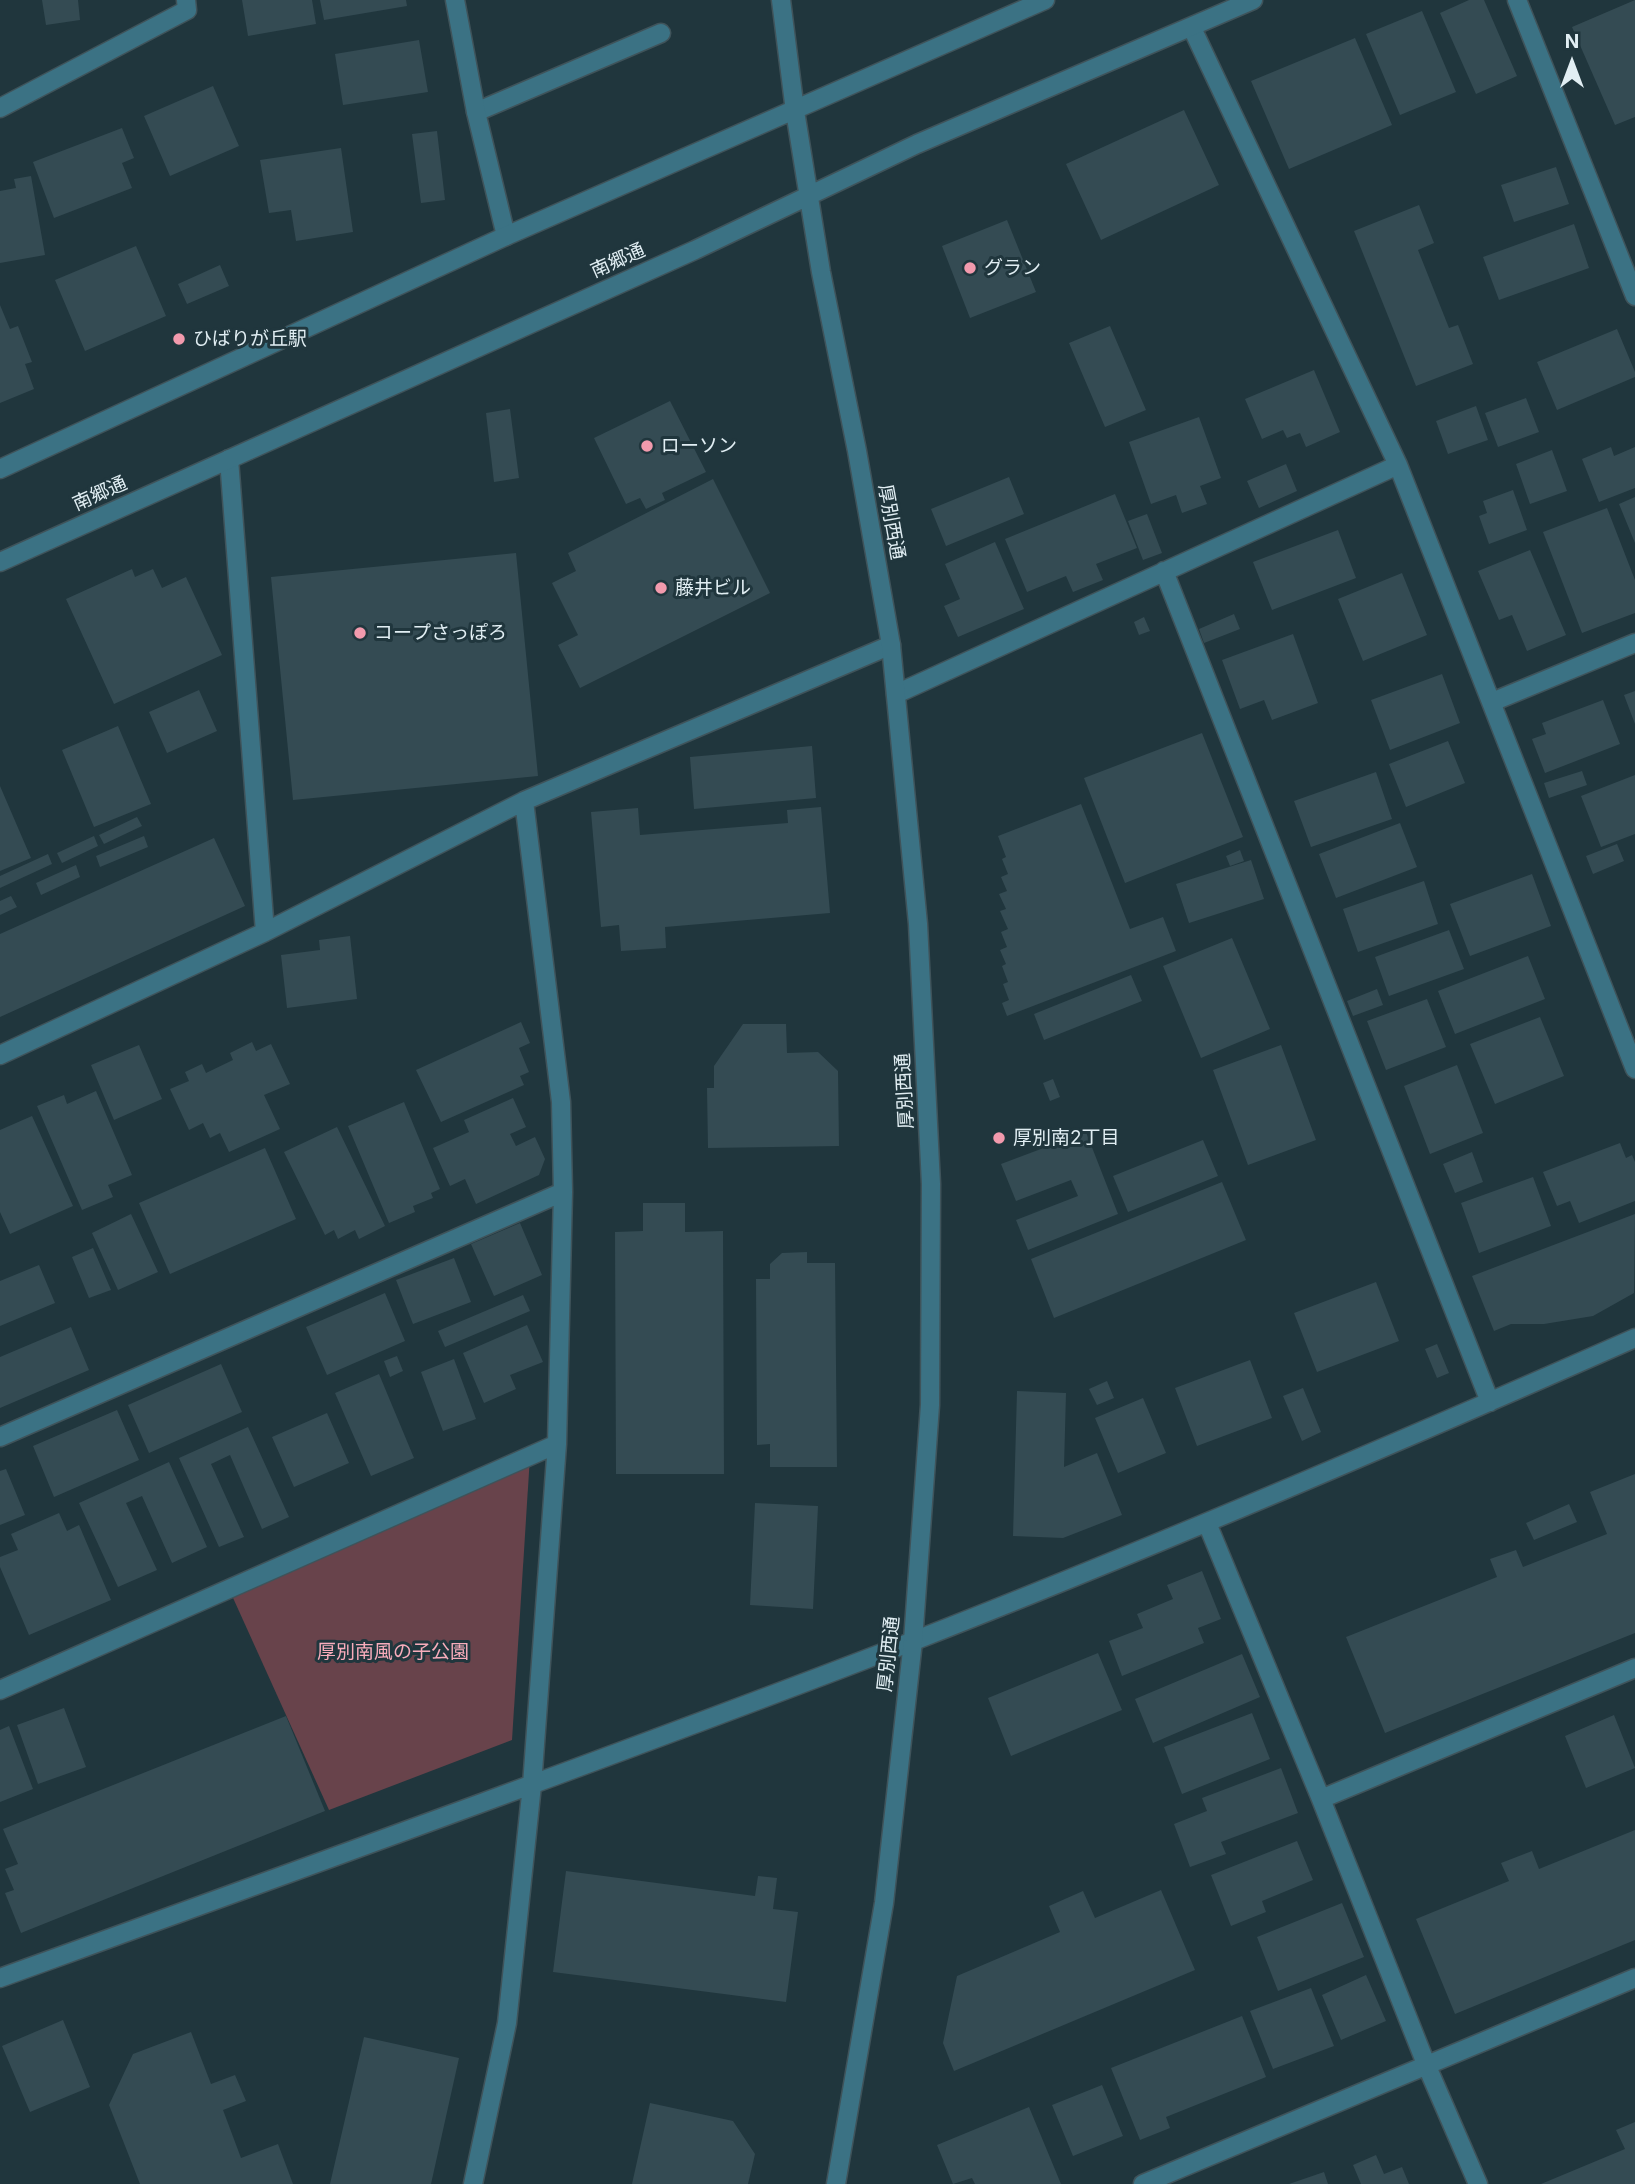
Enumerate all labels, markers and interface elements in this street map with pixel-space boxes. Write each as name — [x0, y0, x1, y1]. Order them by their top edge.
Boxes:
north arrow — [1537, 28, 1607, 98]
text: N — [1565, 30, 1579, 53]
street label: 南郷通 — [587, 239, 649, 283]
place label: グラン — [984, 257, 1041, 279]
marker: グラン — [962, 260, 978, 276]
place label: ひばりが丘駅 — [193, 328, 307, 350]
marker: ひばりが丘駅 — [171, 331, 187, 347]
place label: ローソン — [661, 435, 737, 457]
marker: ローソン — [639, 438, 655, 454]
street label: 南郷通 — [69, 472, 131, 516]
street label: 厚別西通 — [873, 483, 909, 561]
place label: 藤井ビル — [675, 577, 751, 599]
marker: 藤井ビル — [653, 580, 669, 596]
place label: コープさっぽろ — [374, 622, 507, 644]
marker: コープさっぽろ — [352, 625, 368, 641]
street label: 厚別西通 — [892, 1052, 918, 1130]
place label: 厚別南2丁目 — [1013, 1127, 1120, 1149]
marker: 厚別南2丁目 — [991, 1130, 1007, 1146]
street label: 厚別西通 — [874, 1615, 904, 1693]
park label: 厚別南風の子公園 — [317, 1641, 469, 1663]

